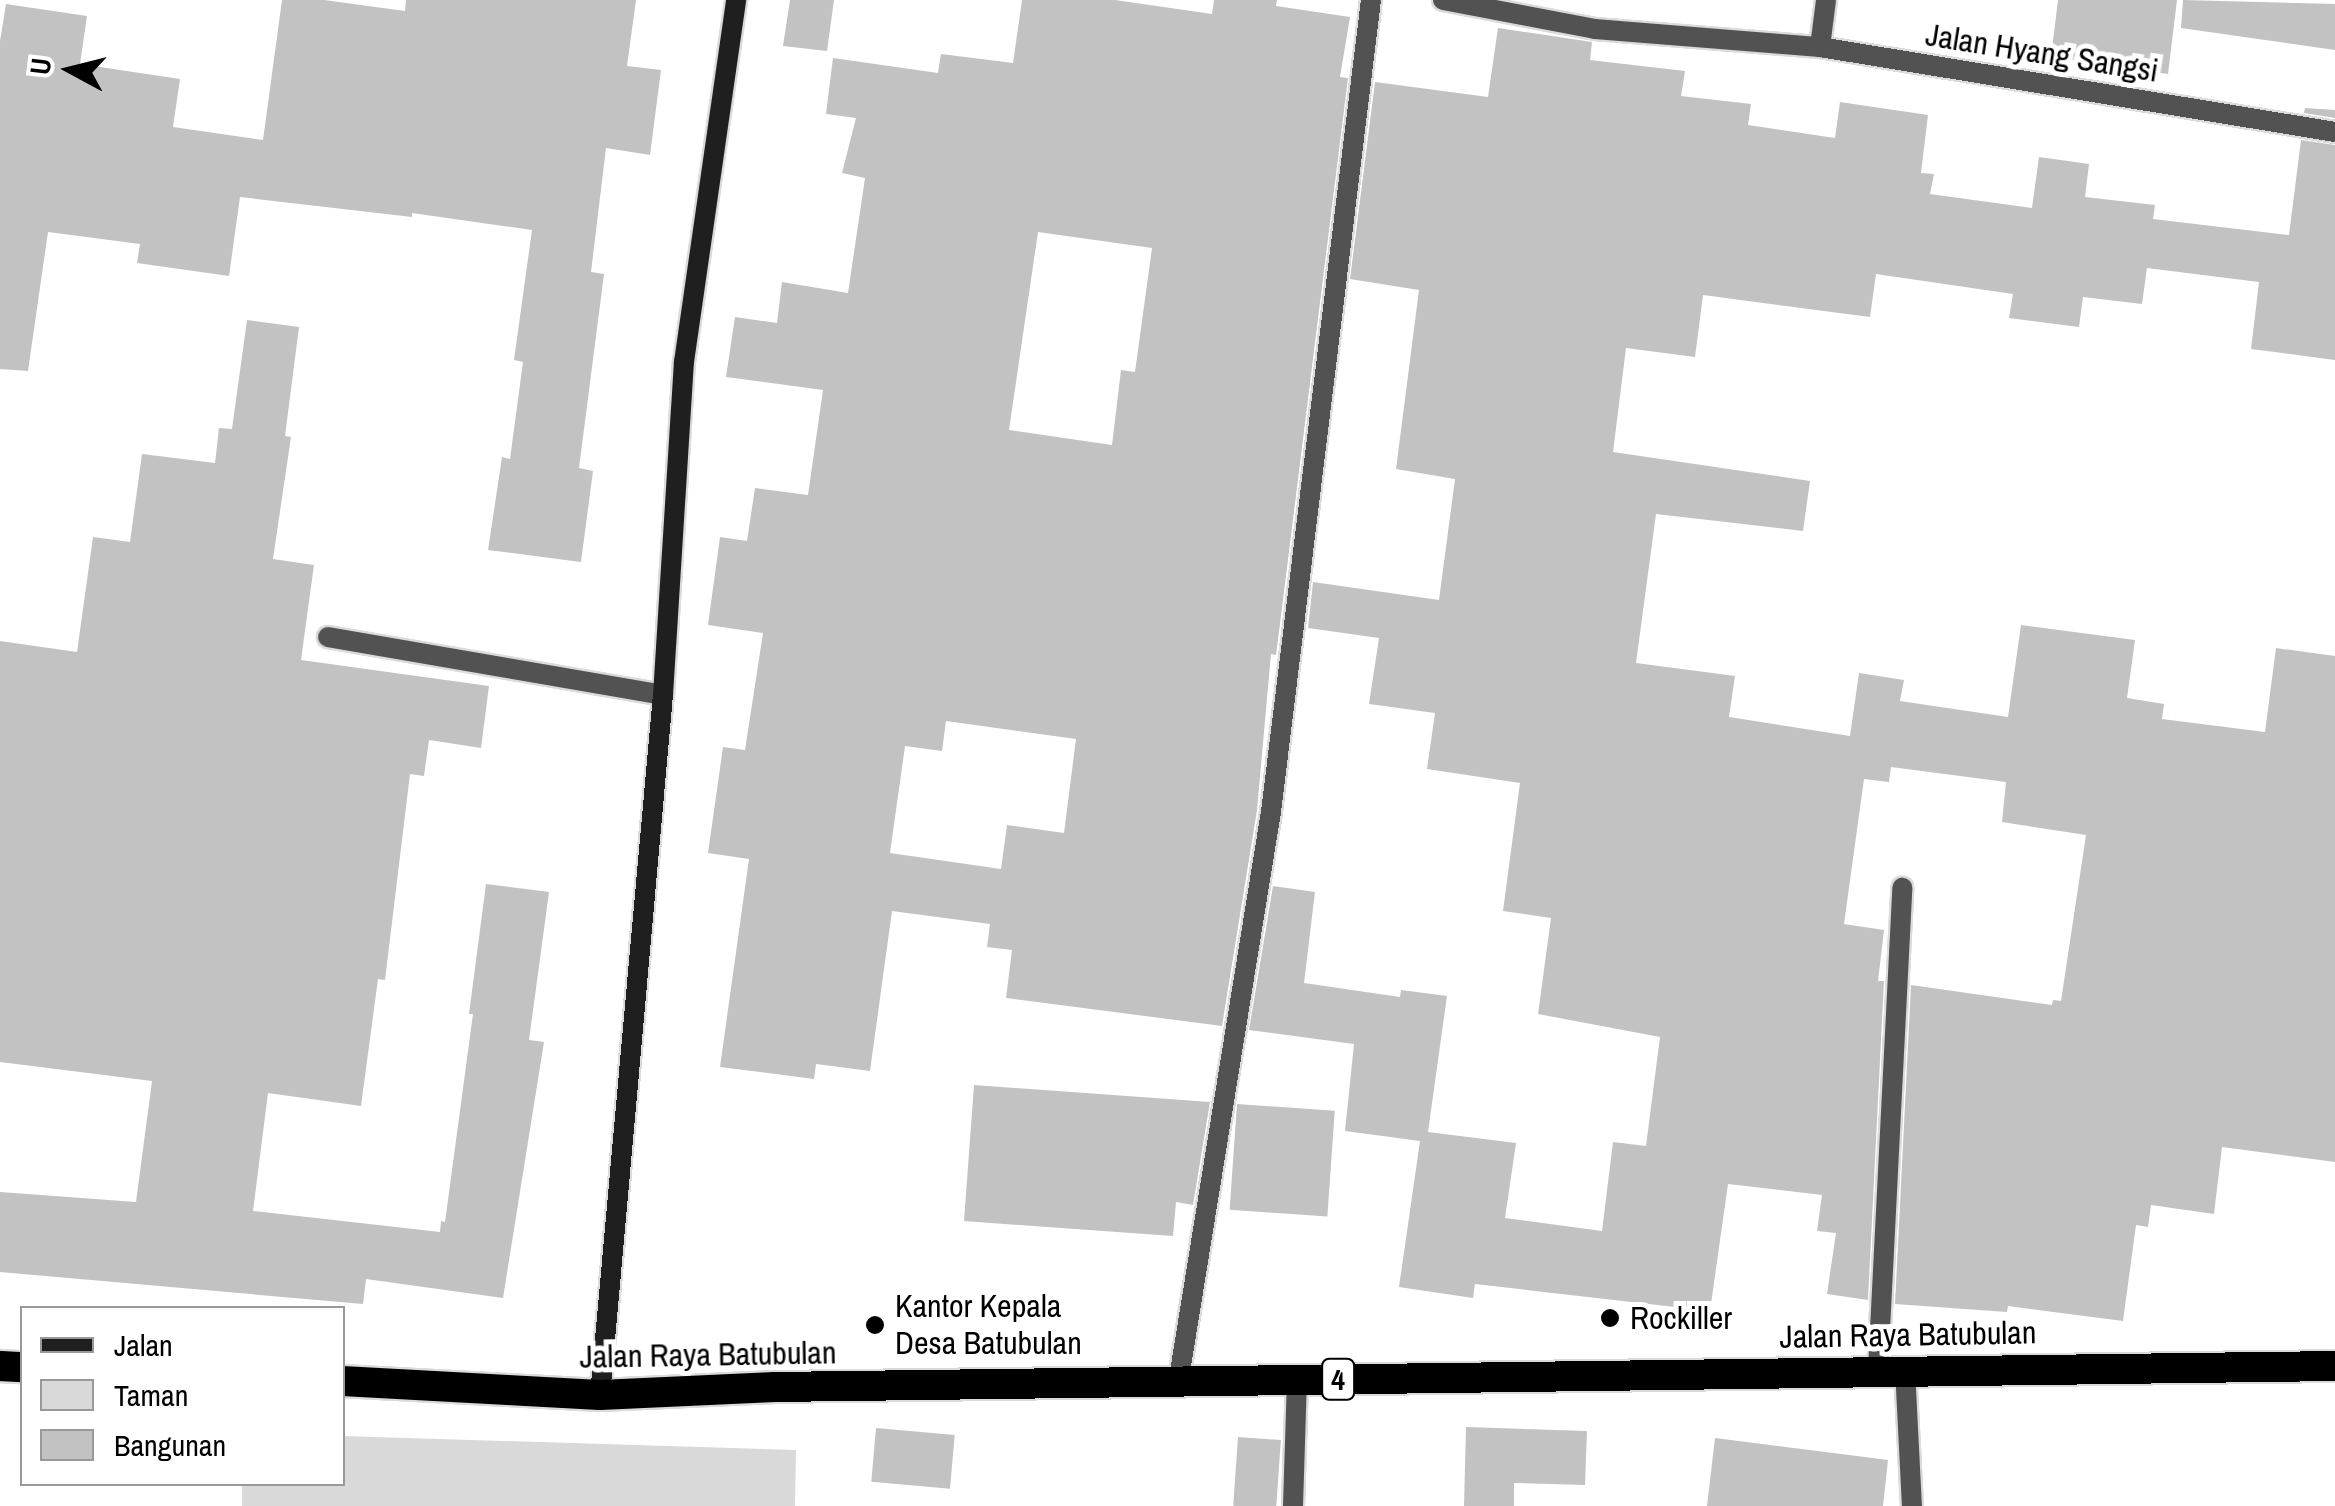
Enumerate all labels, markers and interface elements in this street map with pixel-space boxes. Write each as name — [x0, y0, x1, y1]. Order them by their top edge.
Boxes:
street label: Jalan Hyang Sangsi — [1923, 16, 2161, 90]
north arrow — [20, 20, 120, 120]
text: U — [20, 56, 60, 77]
place label: Kantor Kepala Desa Batubulan — [895, 1288, 1082, 1363]
place label: Rockiller — [1630, 1299, 1732, 1337]
legend — [20, 1306, 345, 1486]
marker: Rockiller — [1599, 1307, 1621, 1329]
marker: Kantor Kepala Desa Batubulan — [864, 1314, 886, 1336]
street label: Jalan Raya Batubulan — [1779, 1314, 2037, 1356]
text: Jalan — [114, 1325, 173, 1365]
street label: Jalan Raya Batubulan — [579, 1334, 837, 1376]
road number: 4 — [1320, 1354, 1356, 1404]
text: Taman — [114, 1375, 188, 1415]
text: Bangunan — [114, 1425, 226, 1465]

